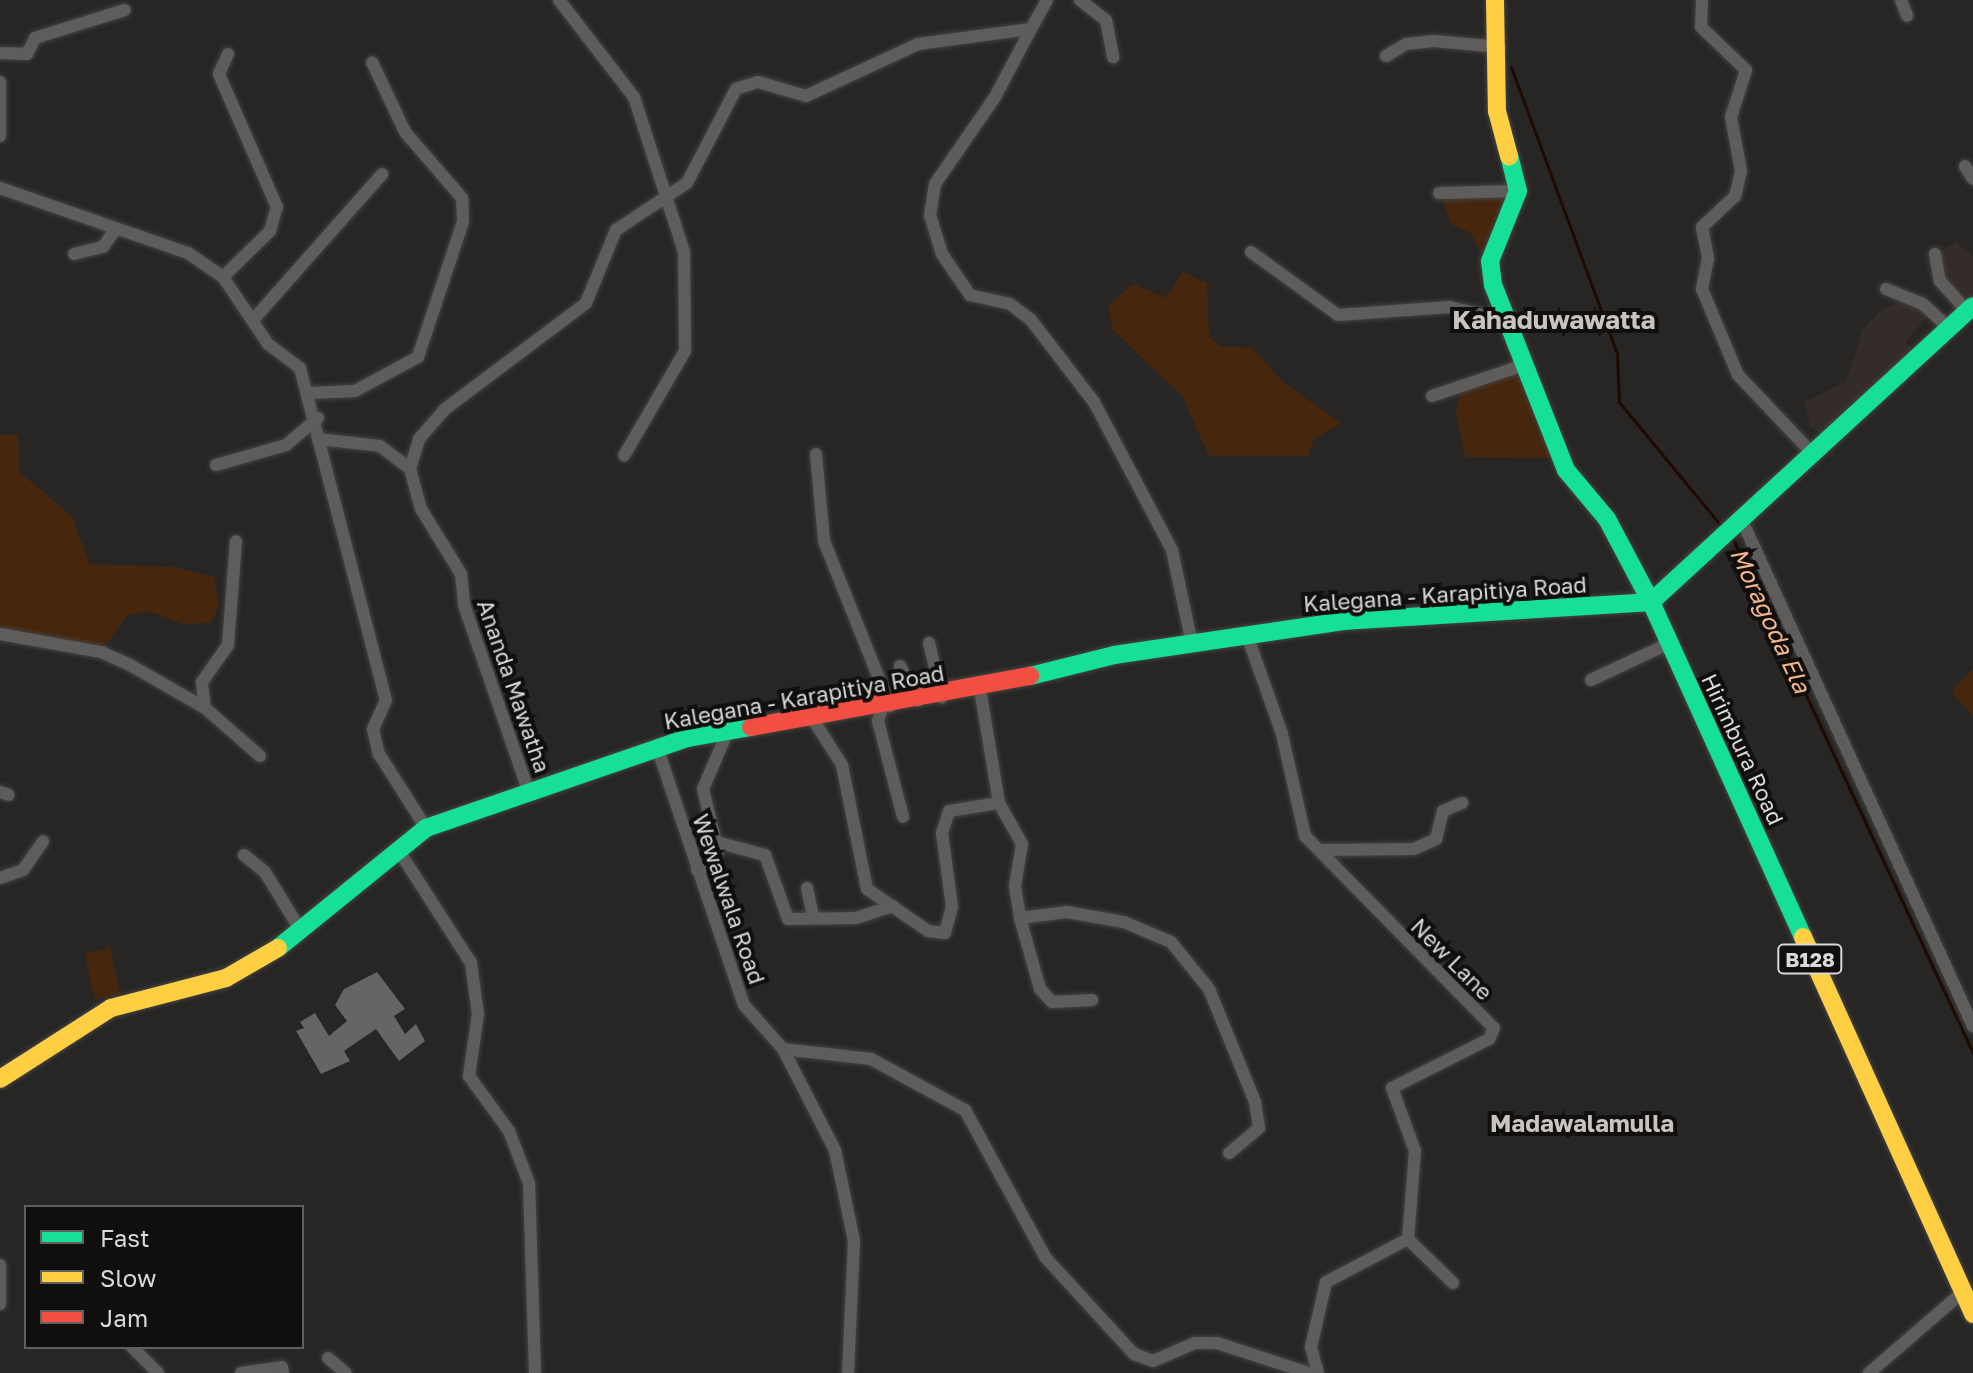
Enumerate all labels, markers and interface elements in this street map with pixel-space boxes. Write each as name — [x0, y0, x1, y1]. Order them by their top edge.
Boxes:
district label: Kahaduwawatta — [1452, 304, 1656, 336]
water label: Moragoda Ela — [1725, 543, 1817, 697]
street label: Kalegana - Karapitiya Road — [1302, 571, 1588, 617]
street label: Ananda Mawatha — [472, 596, 556, 776]
street label: Kalegana - Karapitiya Road — [662, 659, 946, 735]
street label: Hirimbura Road — [1696, 669, 1790, 829]
street label: Wewalwala Road — [688, 811, 770, 987]
street label: New Lane — [1406, 913, 1498, 1005]
road number: B128 — [1776, 943, 1844, 975]
district label: Madawalamulla — [1490, 1109, 1674, 1137]
legend — [24, 1205, 304, 1349]
text: Fast — [100, 1223, 150, 1252]
text: Slow — [100, 1263, 156, 1292]
text: Jam — [100, 1303, 148, 1332]

